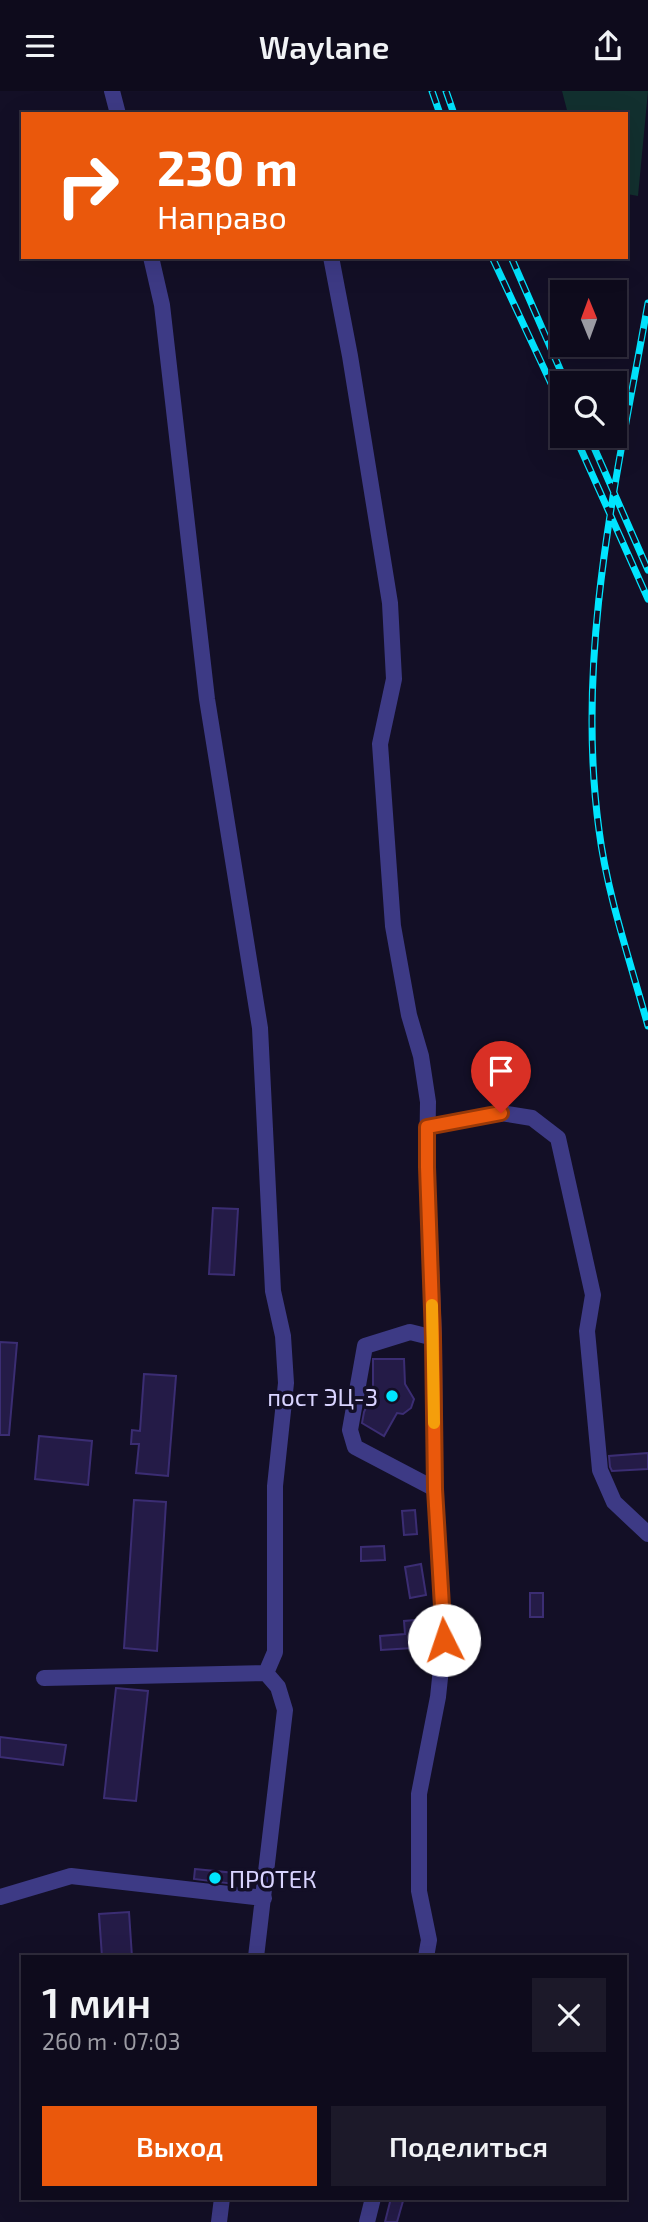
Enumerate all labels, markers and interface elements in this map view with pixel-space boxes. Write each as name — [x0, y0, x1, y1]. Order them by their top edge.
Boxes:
icon: menu — [21, 27, 59, 65]
text: Waylane — [259, 27, 389, 65]
icon: share — [589, 27, 627, 65]
text: 230 m — [157, 137, 298, 196]
icon: right — [42, 140, 133, 231]
text: Направо — [157, 197, 287, 235]
north arrow — [550, 280, 626, 357]
map controls — [550, 280, 627, 448]
button: search — [550, 371, 627, 448]
pin — [471, 1041, 531, 1113]
icon: arrive — [482, 1052, 520, 1090]
place label: пост ЭЦ-3 — [267, 1382, 378, 1411]
marker: пост ЭЦ-3 — [384, 1388, 400, 1404]
position arrow — [407, 1603, 481, 1677]
place label: ПРОТЕК — [229, 1864, 317, 1893]
marker: ПРОТЕК — [207, 1870, 223, 1886]
text: 1 мин — [42, 1976, 151, 2026]
button: close — [532, 1978, 606, 2052]
text: 260 m · 07:03 — [42, 2027, 181, 2055]
button: Выход — [42, 2106, 317, 2186]
button: Поделиться — [331, 2106, 606, 2186]

